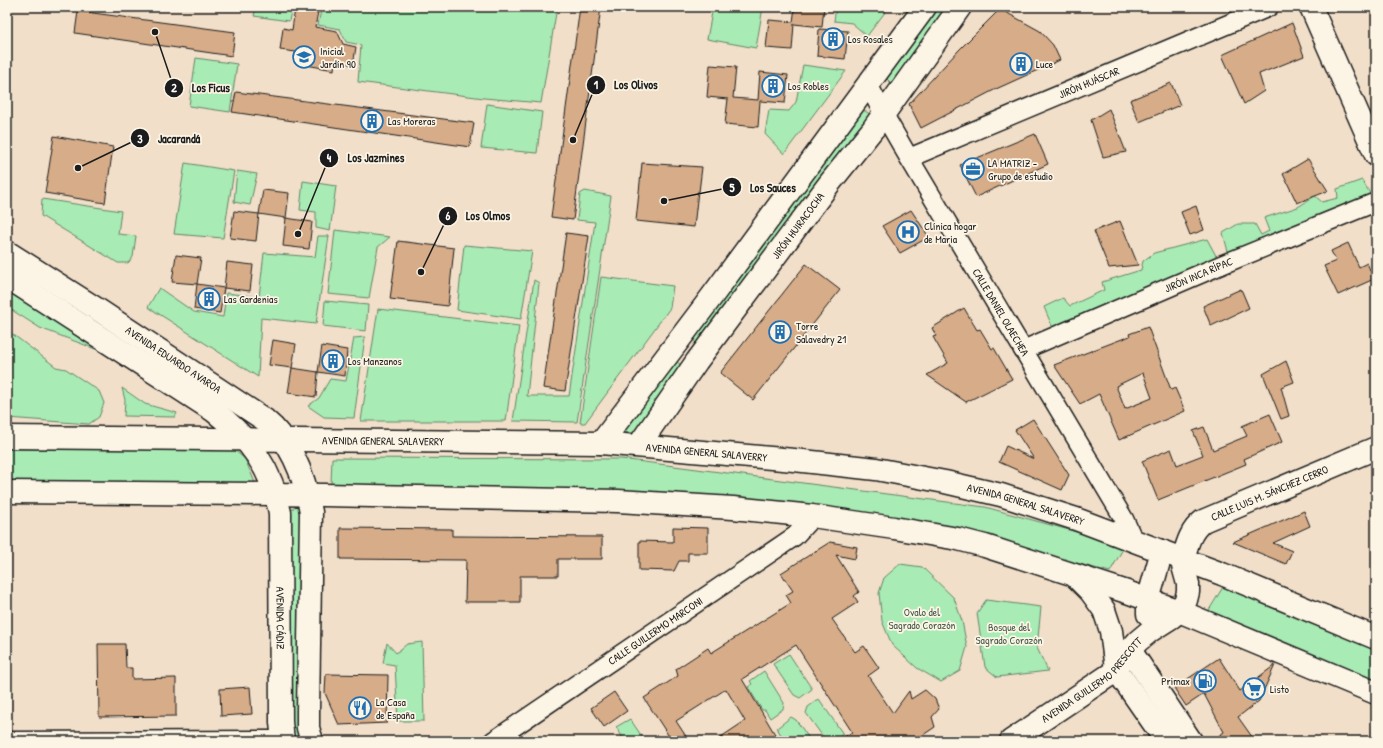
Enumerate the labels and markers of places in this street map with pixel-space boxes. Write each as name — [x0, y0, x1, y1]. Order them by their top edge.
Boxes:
building icon: Los Rosales — [820, 26, 846, 52]
place label: Los Rosales — [848, 32, 893, 46]
school or university icon: Inicial Jardín 90 — [291, 44, 317, 70]
place label: Inicial Jardín 90 — [320, 44, 356, 71]
building icon: Luce — [1008, 51, 1034, 77]
place label: Luce — [1036, 57, 1054, 71]
callout: Los Olivos — [586, 73, 665, 97]
building icon: Los Robles — [760, 73, 786, 99]
callout: Los Ficus — [164, 76, 238, 100]
place label: Los Robles — [788, 79, 829, 93]
building icon: Las Moreras — [359, 108, 385, 134]
place label: Las Moreras — [388, 114, 436, 128]
callout: Jacarandá — [130, 126, 208, 150]
callout: Los Jazmines — [319, 146, 412, 170]
office icon: LA MATRIZ - Grupo de estudio — [960, 156, 986, 182]
place label: LA MATRIZ - Grupo de estudio — [988, 156, 1053, 183]
callout: Los Sauces — [722, 175, 804, 199]
callout: Los Olmos — [438, 204, 518, 228]
hospital icon: Clínica hogar de Maria — [895, 219, 921, 245]
place label: Clínica hogar de Maria — [924, 219, 977, 246]
building icon: Las Gardenias — [196, 286, 222, 312]
place label: Las Gardenias — [224, 292, 278, 306]
building icon: Torre Salavedry 21 — [767, 319, 793, 345]
place label: Torre Salavedry 21 — [796, 319, 846, 346]
building icon: Los Manzanos — [320, 348, 346, 374]
place label: Los Manzanos — [348, 354, 402, 368]
fuel station icon: Primax — [1192, 668, 1218, 694]
place label: Primax — [1161, 674, 1190, 688]
supermarket icon: Listo — [1241, 676, 1267, 702]
place label: Listo — [1270, 682, 1290, 696]
restaurant icon: La Casa de España — [347, 695, 373, 721]
place label: La Casa de España — [376, 695, 415, 722]

